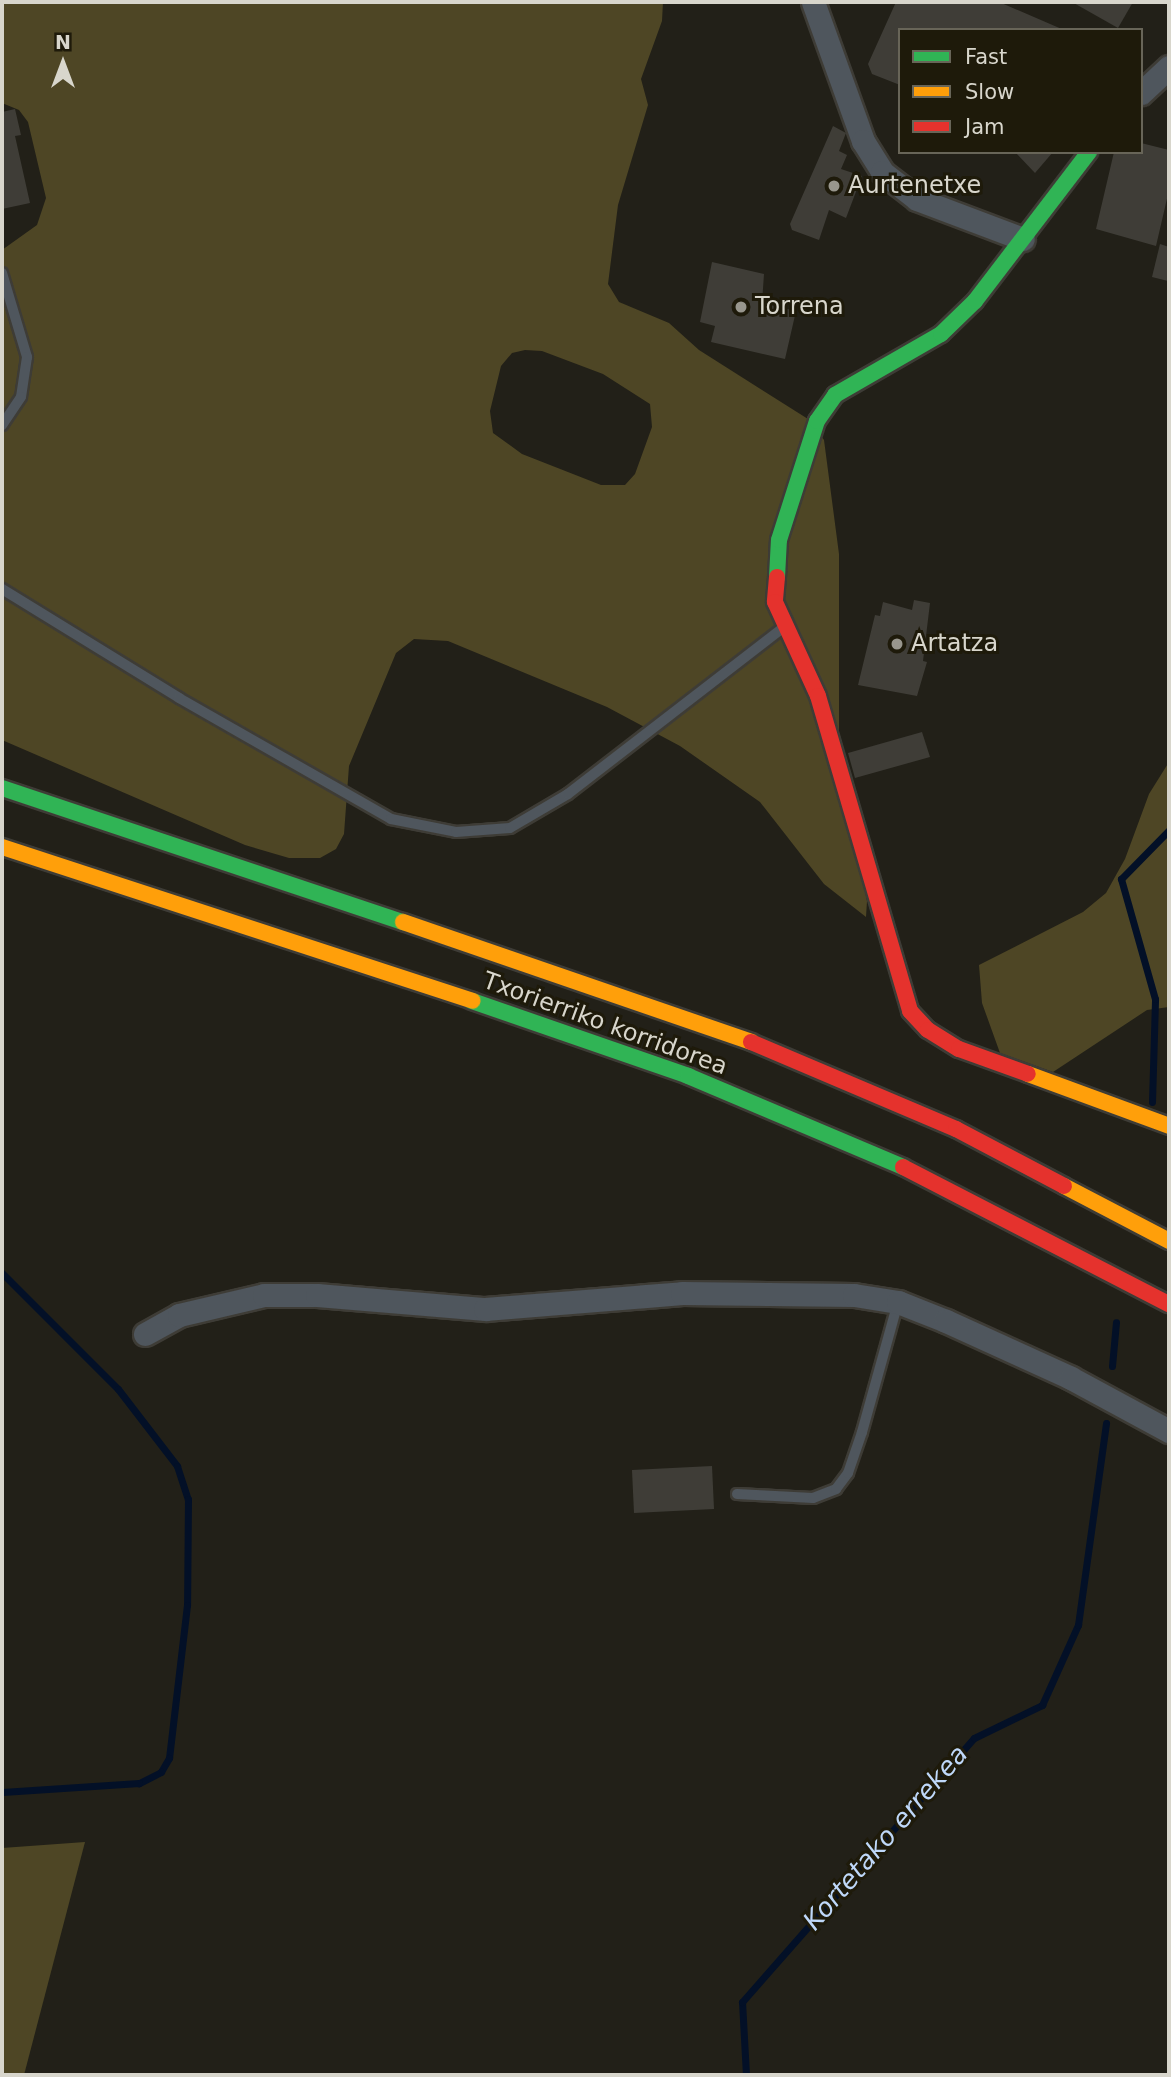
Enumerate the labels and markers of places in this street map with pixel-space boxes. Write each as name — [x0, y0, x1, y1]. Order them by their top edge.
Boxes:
place label: Aurtenetxe — [848, 172, 981, 200]
marker: Aurtenetxe — [826, 178, 842, 194]
place label: Torrena — [755, 293, 844, 321]
marker: Torrena — [733, 299, 749, 315]
place label: Artatza — [911, 630, 998, 658]
marker: Artatza — [889, 636, 905, 652]

